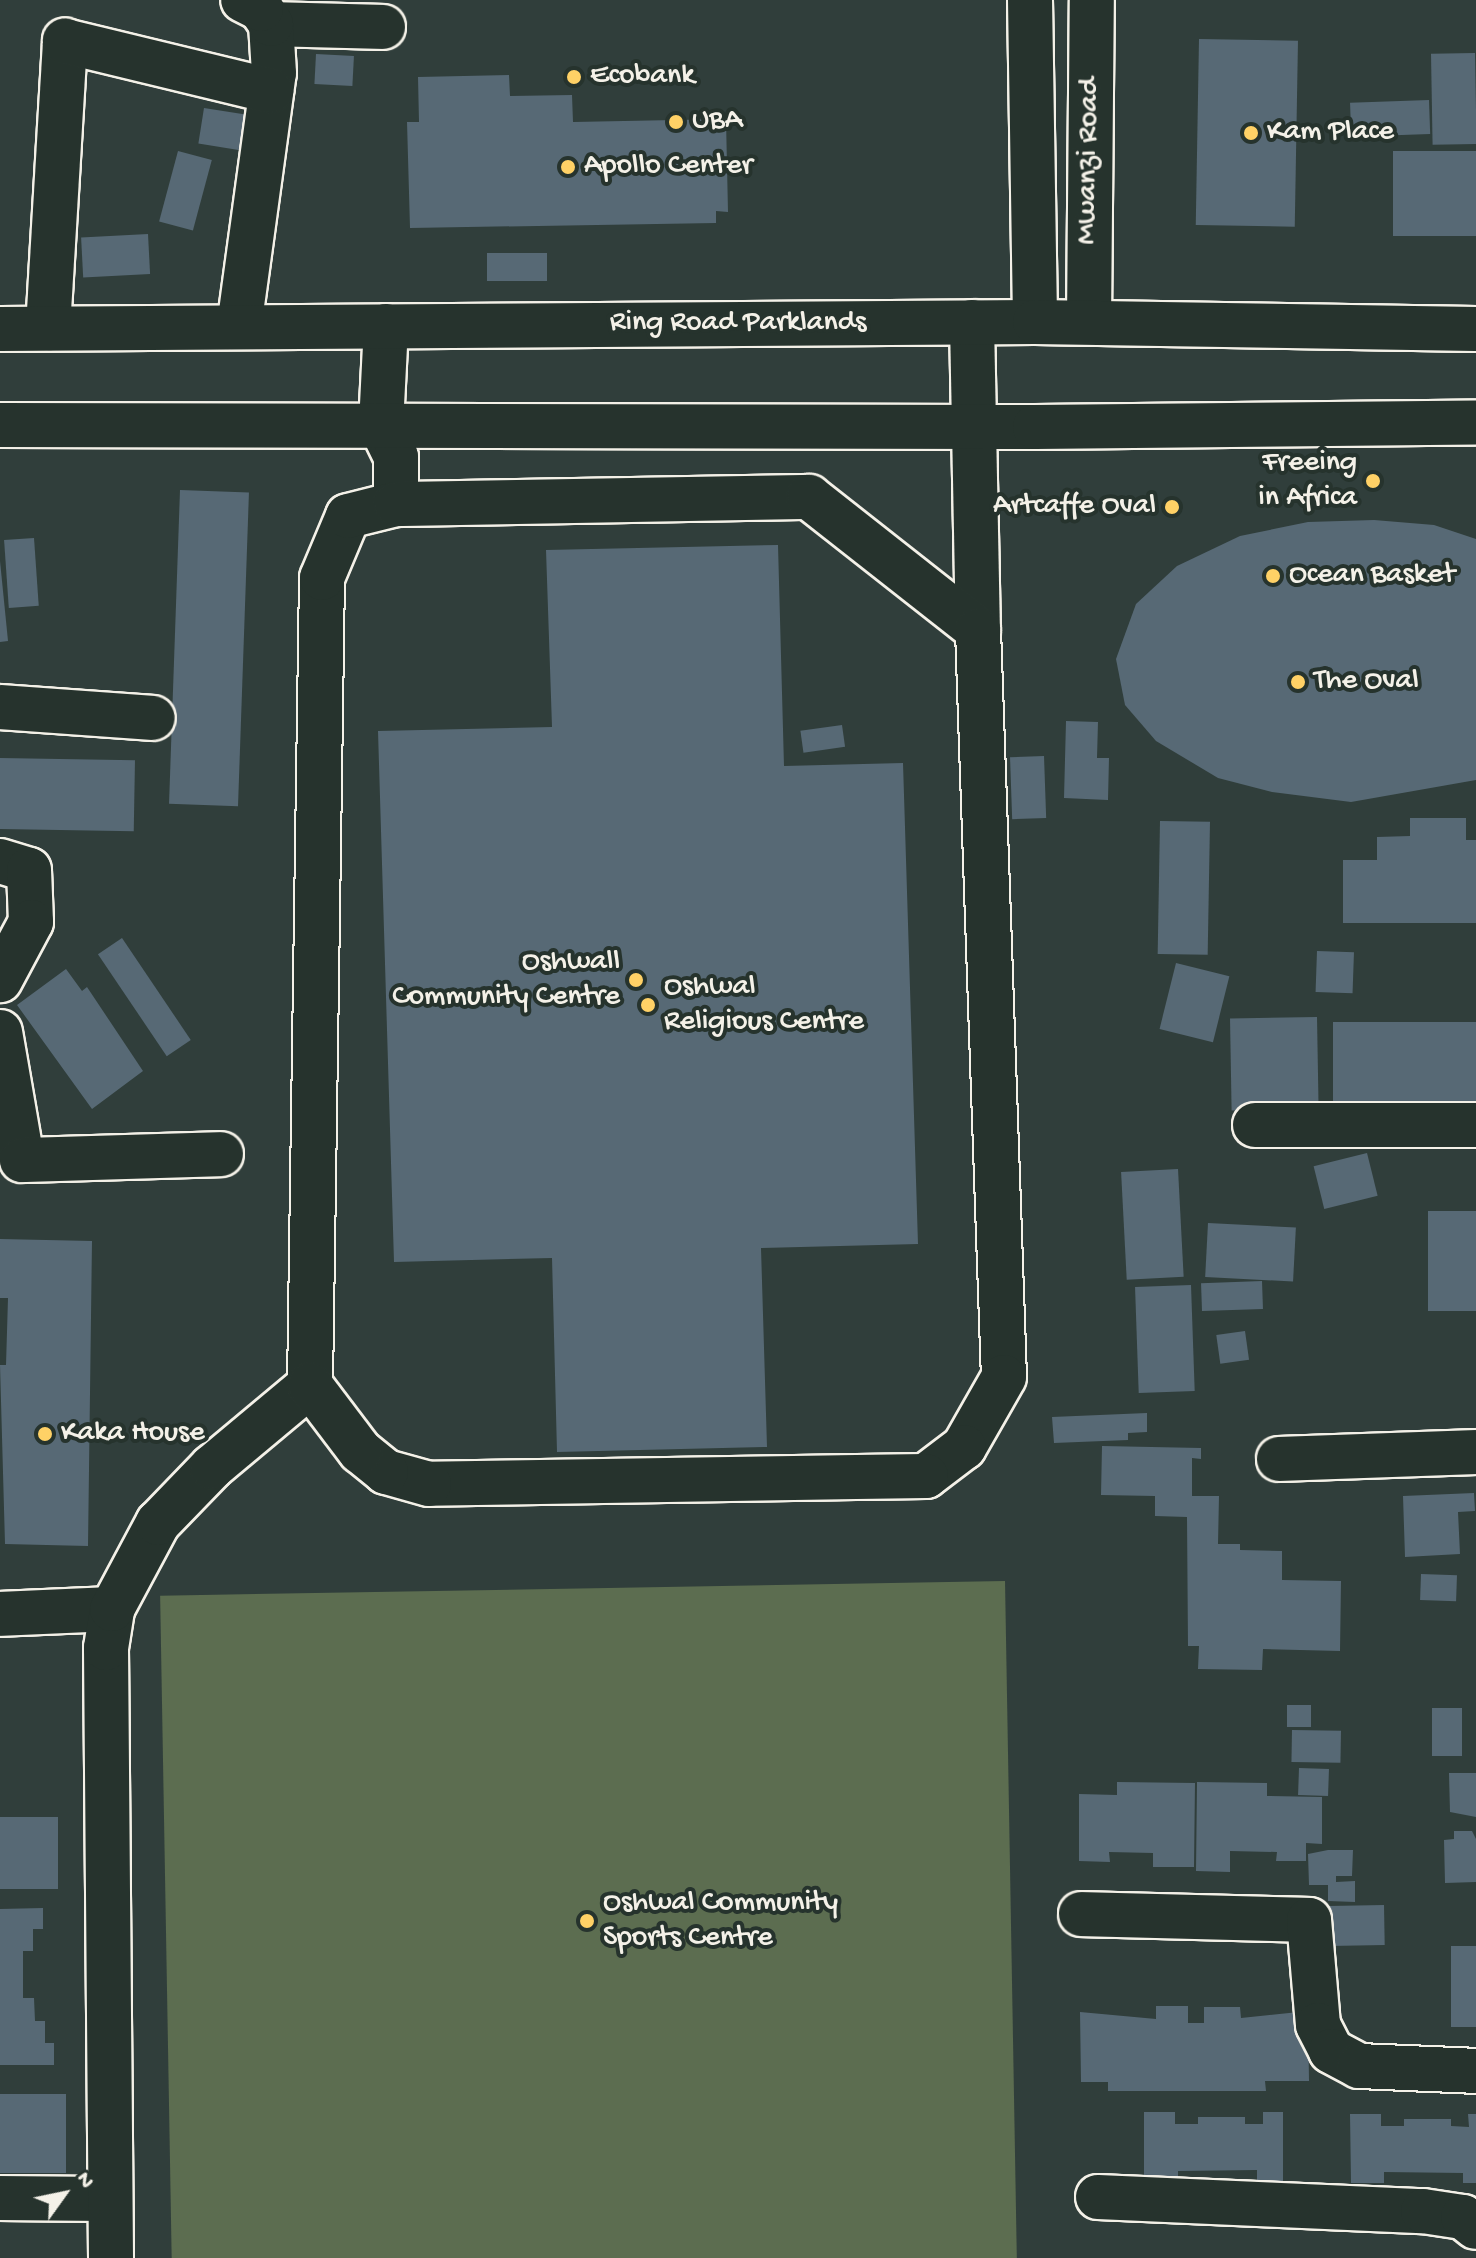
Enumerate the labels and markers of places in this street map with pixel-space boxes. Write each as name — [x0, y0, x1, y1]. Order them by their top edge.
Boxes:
place label: Ecobank — [590, 59, 695, 95]
marker: Ecobank — [565, 68, 583, 86]
place label: UBA — [692, 104, 742, 140]
marker: UBA — [667, 113, 685, 131]
place label: Kam Place — [1267, 115, 1394, 151]
marker: Kam Place — [1242, 124, 1260, 142]
place label: Apollo Center — [584, 149, 752, 185]
marker: Apollo Center — [559, 158, 577, 176]
place label: Freeing in Africa — [1258, 446, 1357, 516]
marker: Freeing in Africa — [1364, 472, 1382, 490]
place label: Artcaffe Oval — [993, 489, 1156, 525]
marker: Artcaffe Oval — [1163, 498, 1181, 516]
place label: Ocean Basket — [1289, 558, 1455, 594]
marker: Ocean Basket — [1264, 567, 1282, 585]
place label: The Oval — [1314, 664, 1419, 700]
marker: The Oval — [1289, 673, 1307, 691]
place label: Oshwall Community Centre — [392, 945, 620, 1016]
place label: Oshwal Religious Centre — [664, 970, 864, 1040]
marker: Oshwall Community Centre — [627, 971, 645, 989]
marker: Oshwal Religious Centre — [639, 996, 657, 1014]
place label: Kaka House — [61, 1416, 205, 1452]
marker: Kaka House — [36, 1425, 54, 1443]
place label: Oshwal Community Sports Centre — [603, 1886, 838, 1956]
marker: Oshwal Community Sports Centre — [578, 1912, 596, 1930]

